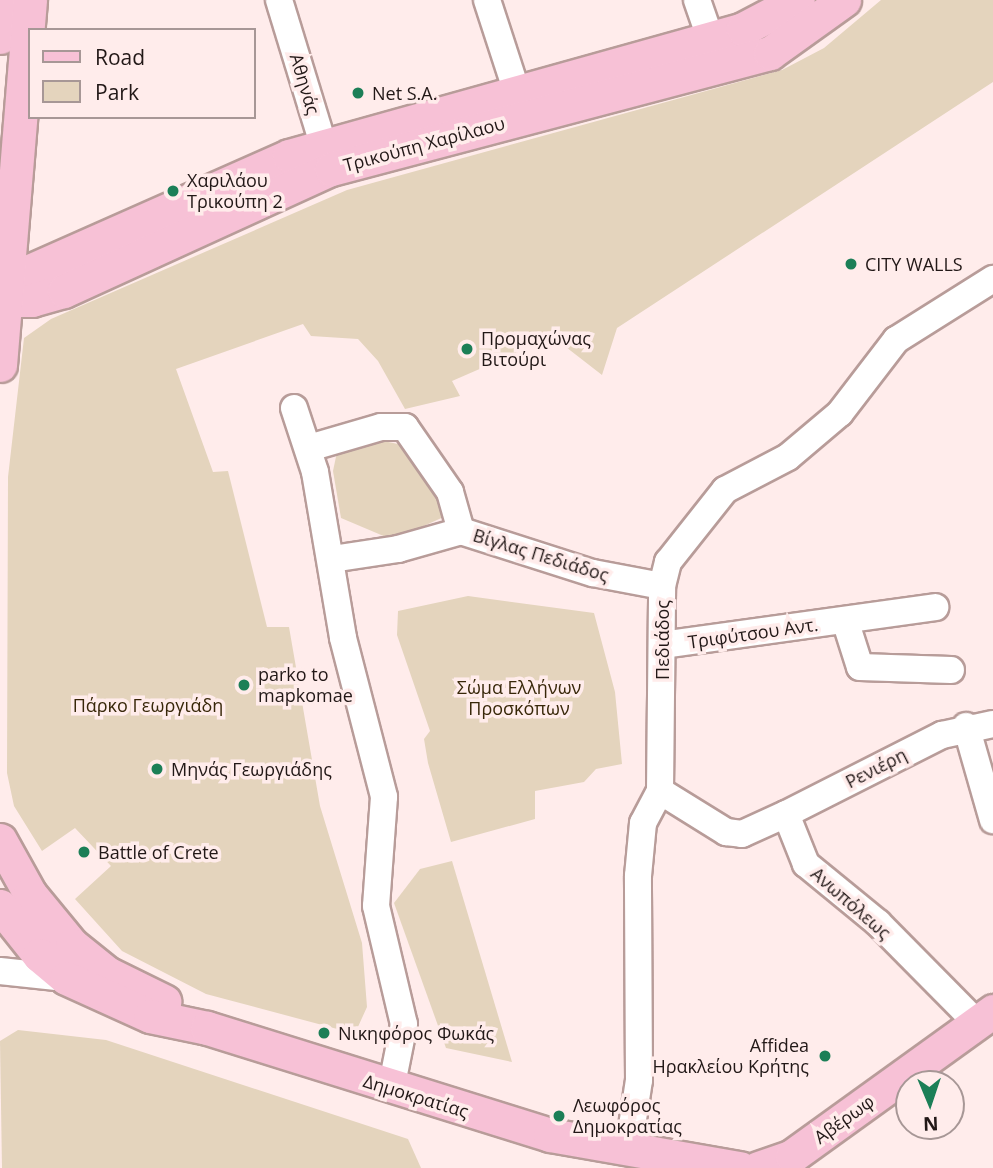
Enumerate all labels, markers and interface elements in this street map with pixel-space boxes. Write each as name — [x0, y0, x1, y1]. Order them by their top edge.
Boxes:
legend — [28, 28, 256, 119]
text: Road — [95, 43, 145, 71]
street label: Αθηνάς — [286, 51, 324, 117]
text: Park — [95, 78, 139, 106]
place label: Net S.A. — [372, 82, 437, 104]
marker: Net S.A. — [350, 85, 366, 101]
street label: Τρικούπη Χαρίλαου — [341, 112, 507, 176]
place label: Χαριλάου Τρικούπη 2 — [187, 170, 283, 212]
marker: Χαριλάου Τρικούπη 2 — [165, 183, 181, 199]
place label: CITY WALLS — [865, 253, 963, 275]
marker: CITY WALLS — [843, 256, 859, 272]
place label: Προμαχώνας Βιτούρι — [481, 328, 591, 370]
marker: Προμαχώνας Βιτούρι — [459, 341, 475, 357]
street label: Βίγλας Πεδιάδος — [470, 524, 612, 586]
street label: Πεδιάδος — [651, 600, 673, 680]
street label: Τριφύτσου Αντ. — [687, 613, 819, 653]
place label: parko to mapkomae — [258, 664, 353, 706]
marker: parko to mapkomae — [236, 677, 252, 693]
park label: Σώμα Ελλήνων Προσκόπων — [457, 677, 581, 720]
park label: Πάρκο Γεωργιάδη — [73, 694, 223, 716]
street label: Ρενιέρη — [842, 743, 910, 793]
place label: Μηνάς Γεωργιάδης — [171, 758, 332, 780]
marker: Μηνάς Γεωργιάδης — [149, 761, 165, 777]
place label: Battle of Crete — [98, 841, 219, 863]
marker: Battle of Crete — [76, 844, 92, 860]
street label: Ανωπόλεως — [807, 863, 895, 943]
place label: Νικηφόρος Φωκάς — [338, 1022, 494, 1044]
marker: Νικηφόρος Φωκάς — [316, 1025, 332, 1041]
place label: Affidea Ηρακλείου Κρήτης — [653, 1035, 809, 1078]
marker: Affidea Ηρακλείου Κρήτης — [815, 1046, 835, 1066]
street label: Δημοκρατίας — [361, 1070, 471, 1122]
north arrow — [895, 1070, 965, 1140]
street label: Αβέρωφ — [810, 1090, 878, 1148]
place label: Λεωφόρος Δημοκρατίας — [573, 1095, 682, 1138]
marker: Λεωφόρος Δημοκρατίας — [551, 1108, 567, 1124]
text: N — [922, 1111, 939, 1137]

